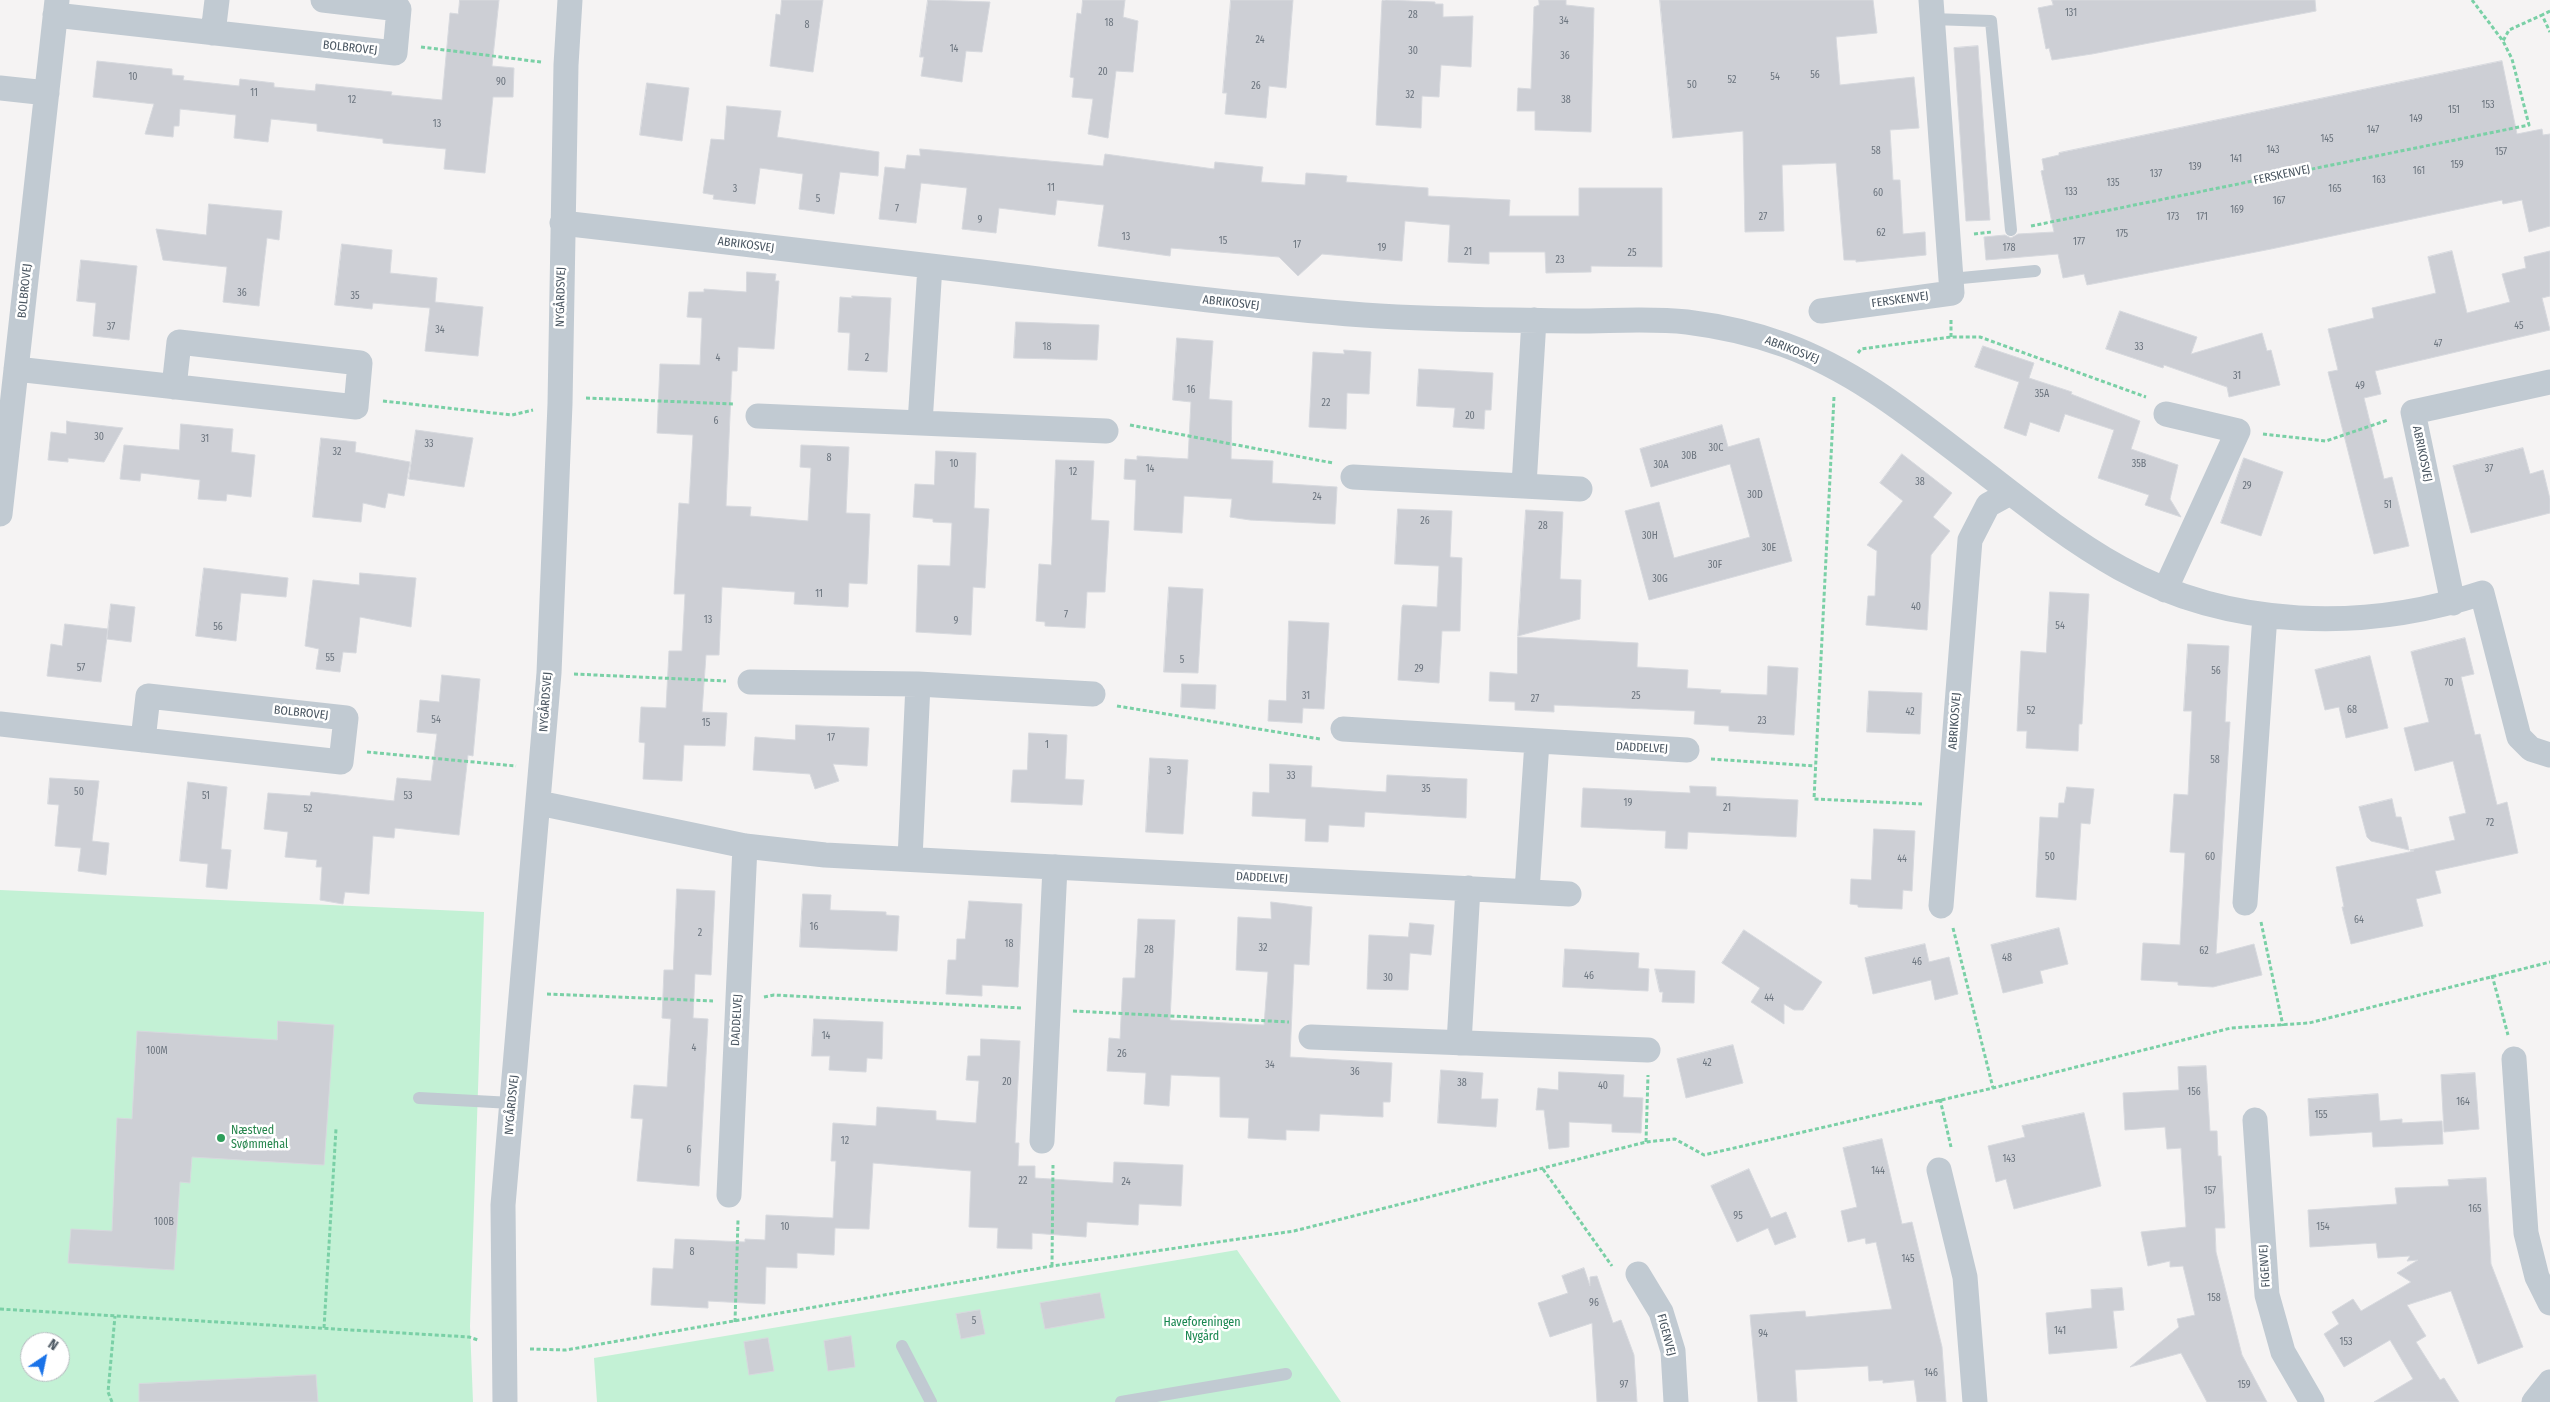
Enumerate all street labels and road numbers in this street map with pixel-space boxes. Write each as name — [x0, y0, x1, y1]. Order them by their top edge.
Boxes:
street label: BOLBROVEJ — [322, 38, 378, 58]
street label: FERSKENVEJ — [2252, 162, 2312, 188]
street label: ABRIKOSVEJ — [717, 234, 775, 256]
street label: BOLBROVEJ — [15, 263, 35, 319]
street label: NYGÅRDSVEJ — [553, 267, 569, 327]
street label: FERSKENVEJ — [1871, 289, 1929, 311]
street label: ABRIKOSVEJ — [1202, 293, 1260, 313]
street label: ABRIKOSVEJ — [1763, 333, 1821, 367]
street label: ABRIKOSVEJ — [2409, 425, 2435, 483]
street label: NYGÅRDSVEJ — [537, 671, 555, 733]
street label: ABRIKOSVEJ — [1946, 692, 1964, 750]
street label: BOLBROVEJ — [273, 703, 329, 723]
street label: DADDELVEJ — [1616, 739, 1668, 757]
street label: DADDELVEJ — [1236, 869, 1288, 887]
street label: DADDELVEJ — [728, 994, 746, 1046]
street label: NYGÅRDSVEJ — [502, 1074, 522, 1136]
street label: FIGENVEJ — [2256, 1244, 2274, 1288]
street label: FIGENVEJ — [1653, 1312, 1679, 1358]

